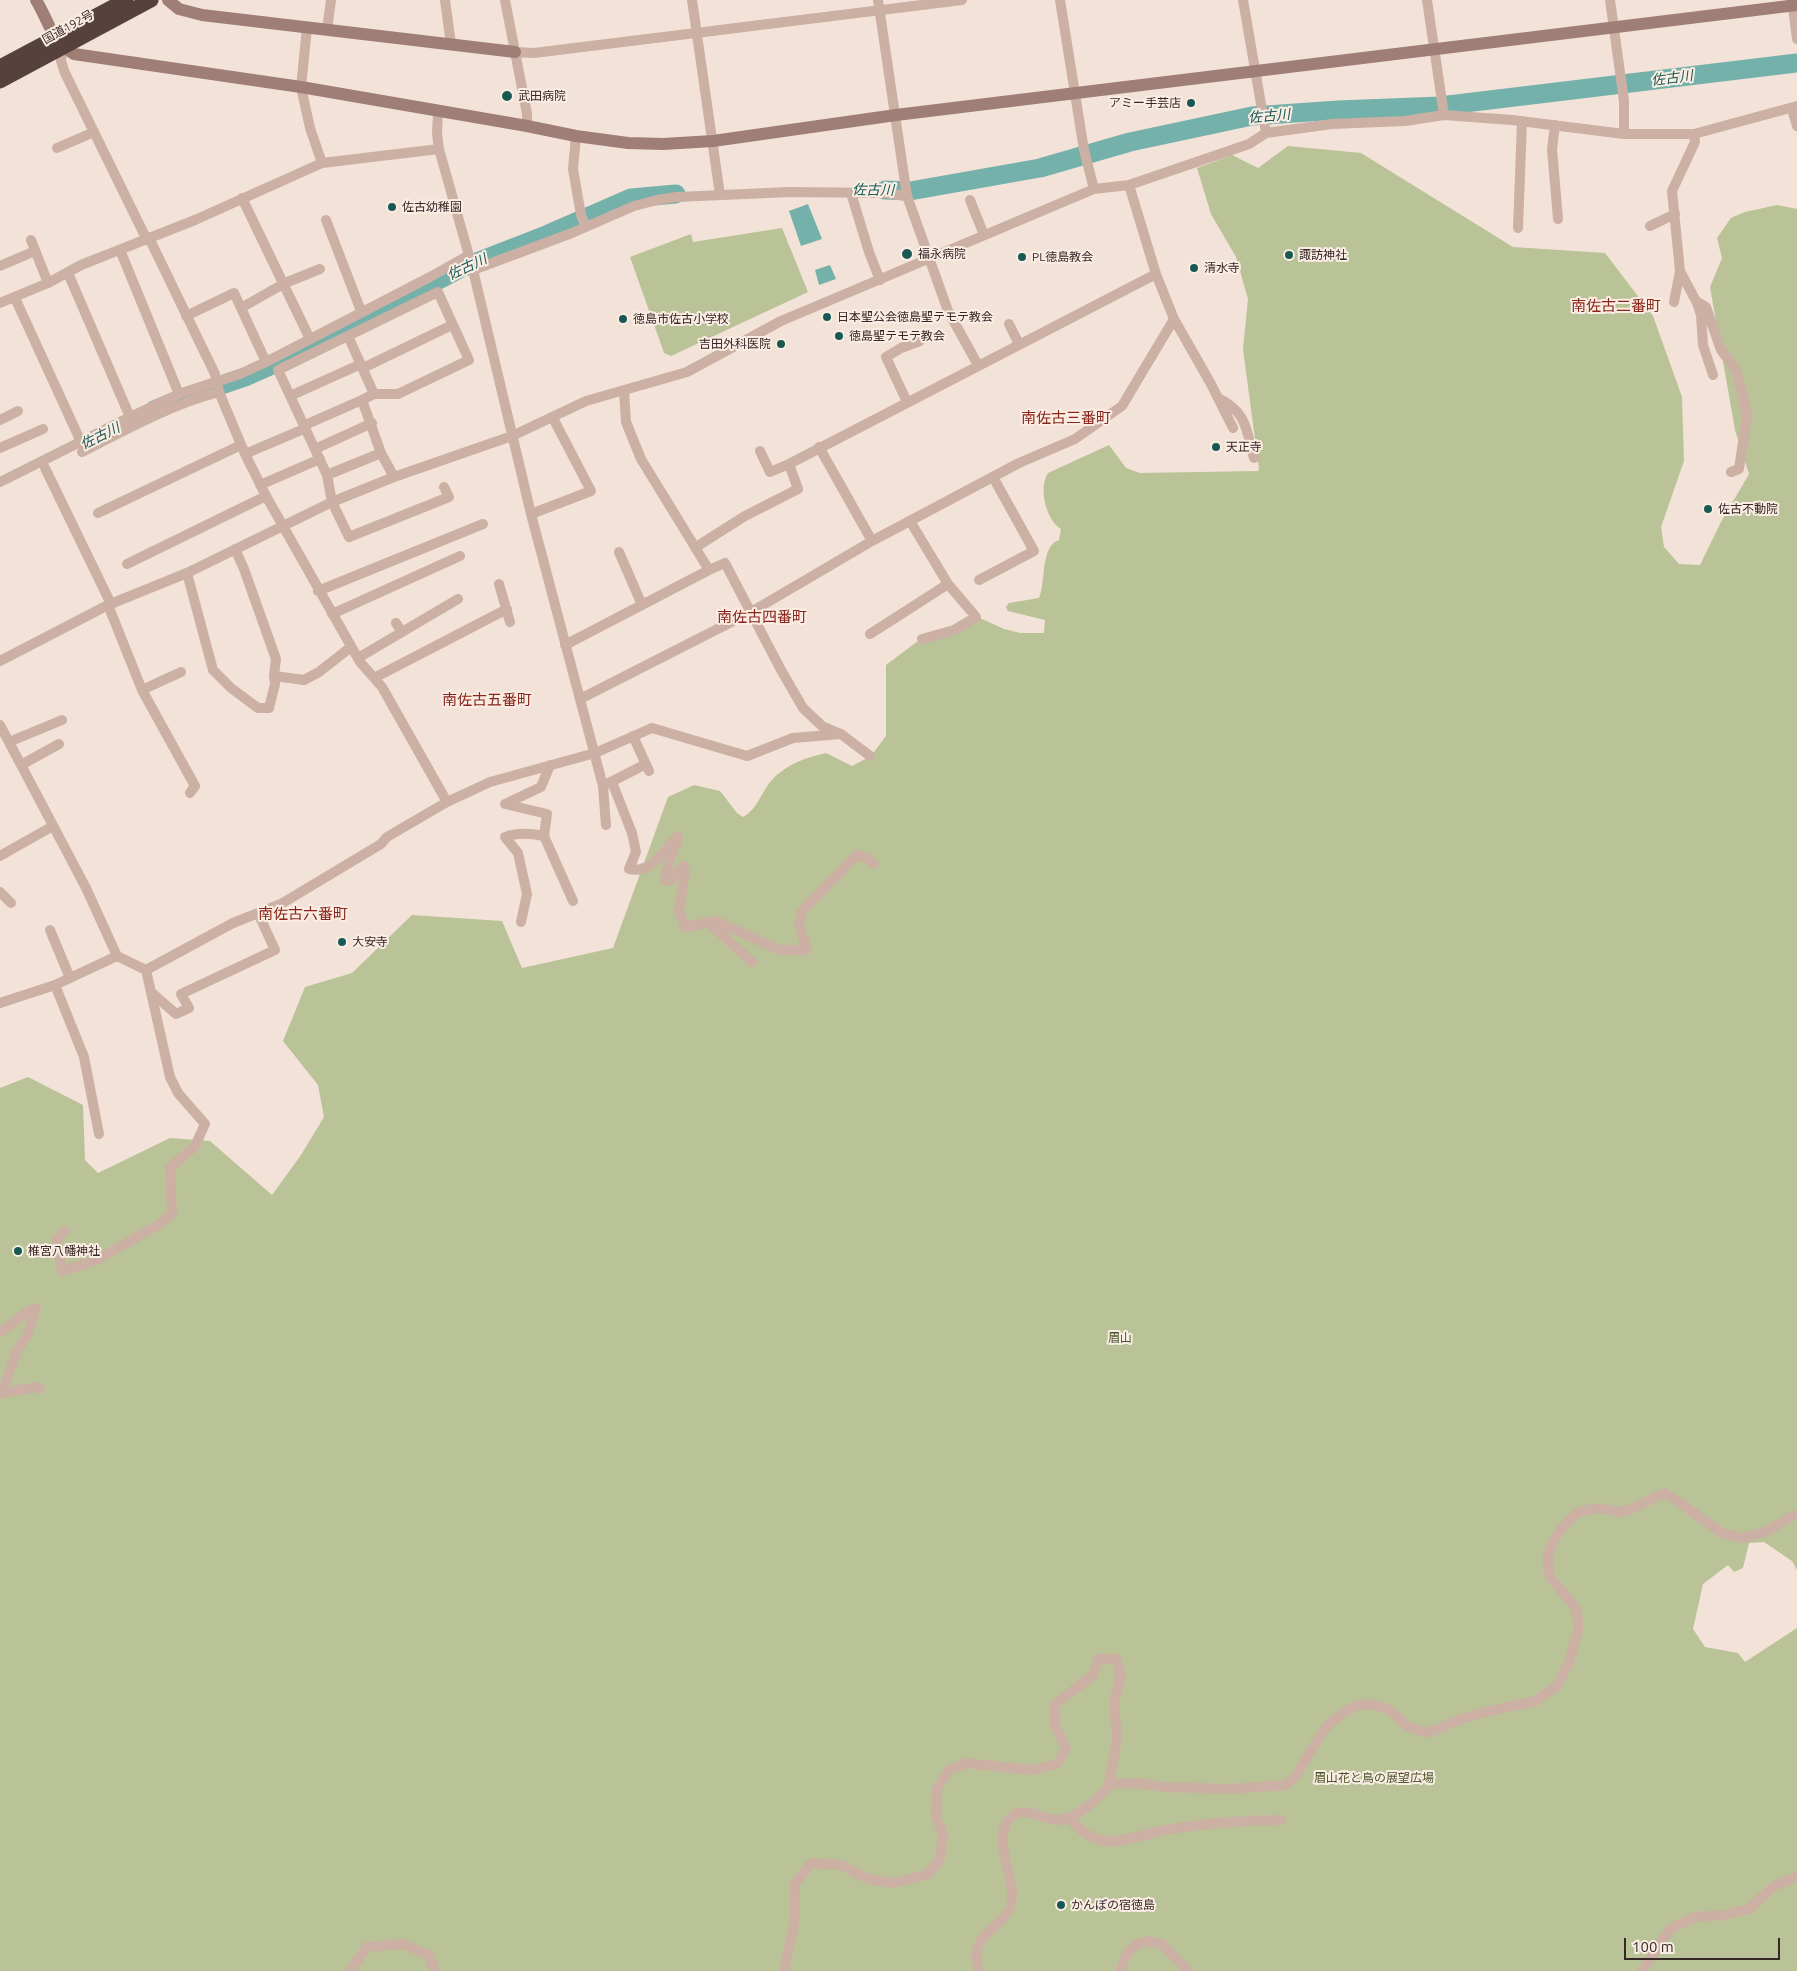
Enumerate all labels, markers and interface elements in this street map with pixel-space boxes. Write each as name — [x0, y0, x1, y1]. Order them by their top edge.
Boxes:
street label: 国道192号 — [40, 7, 96, 47]
water label: 佐古川 — [1650, 67, 1694, 89]
marker: 武田病院 — [500, 89, 514, 103]
place label: 武田病院 — [518, 89, 566, 103]
place label: アミー手芸店 — [1109, 96, 1181, 110]
marker: アミー手芸店 — [1185, 97, 1197, 109]
water label: 佐古川 — [1247, 106, 1291, 126]
water label: 佐古川 — [852, 181, 894, 199]
place label: 佐古幼稚園 — [402, 200, 462, 214]
marker: 佐古幼稚園 — [386, 201, 398, 213]
marker: 福永病院 — [900, 247, 914, 261]
place label: 福永病院 — [918, 247, 966, 261]
place label: 諏訪神社 — [1299, 248, 1347, 262]
marker: 諏訪神社 — [1283, 249, 1295, 261]
place label: PL徳島教会 — [1032, 250, 1093, 264]
water label: 佐古川 — [444, 251, 490, 283]
marker: PL徳島教会 — [1016, 251, 1028, 263]
place label: 清水寺 — [1204, 261, 1240, 275]
marker: 清水寺 — [1188, 262, 1200, 274]
district label: 南佐古二番町 — [1571, 297, 1661, 315]
place label: 日本聖公会徳島聖テモテ教会 — [837, 310, 993, 324]
marker: 日本聖公会徳島聖テモテ教会 — [821, 311, 833, 323]
place label: 徳島市佐古小学校 — [633, 312, 729, 326]
marker: 徳島市佐古小学校 — [617, 313, 629, 325]
place label: 徳島聖テモテ教会 — [849, 329, 945, 343]
marker: 徳島聖テモテ教会 — [833, 330, 845, 342]
place label: 吉田外科医院 — [699, 337, 771, 351]
marker: 吉田外科医院 — [775, 338, 787, 350]
district label: 南佐古三番町 — [1021, 409, 1111, 427]
water label: 佐古川 — [77, 419, 123, 453]
place label: 天正寺 — [1226, 440, 1262, 454]
marker: 天正寺 — [1210, 441, 1222, 453]
place label: 佐古不動院 — [1718, 502, 1778, 516]
marker: 佐古不動院 — [1702, 503, 1714, 515]
district label: 南佐古四番町 — [717, 608, 807, 626]
district label: 南佐古五番町 — [442, 691, 532, 709]
district label: 南佐古六番町 — [258, 905, 348, 923]
place label: 大安寺 — [352, 935, 388, 949]
marker: 大安寺 — [336, 936, 348, 948]
place label: 椎宮八幡神社 — [28, 1244, 100, 1258]
marker: 椎宮八幡神社 — [12, 1245, 24, 1257]
park label: 眉山 — [1108, 1331, 1132, 1345]
park label: 眉山花と鳥の展望広場 — [1314, 1771, 1434, 1785]
place label: かんぽの宿徳島 — [1071, 1898, 1155, 1912]
marker: かんぽの宿徳島 — [1055, 1899, 1067, 1911]
scale bar — [1627, 1928, 1783, 1960]
text: 100 m — [1632, 1938, 1674, 1955]

